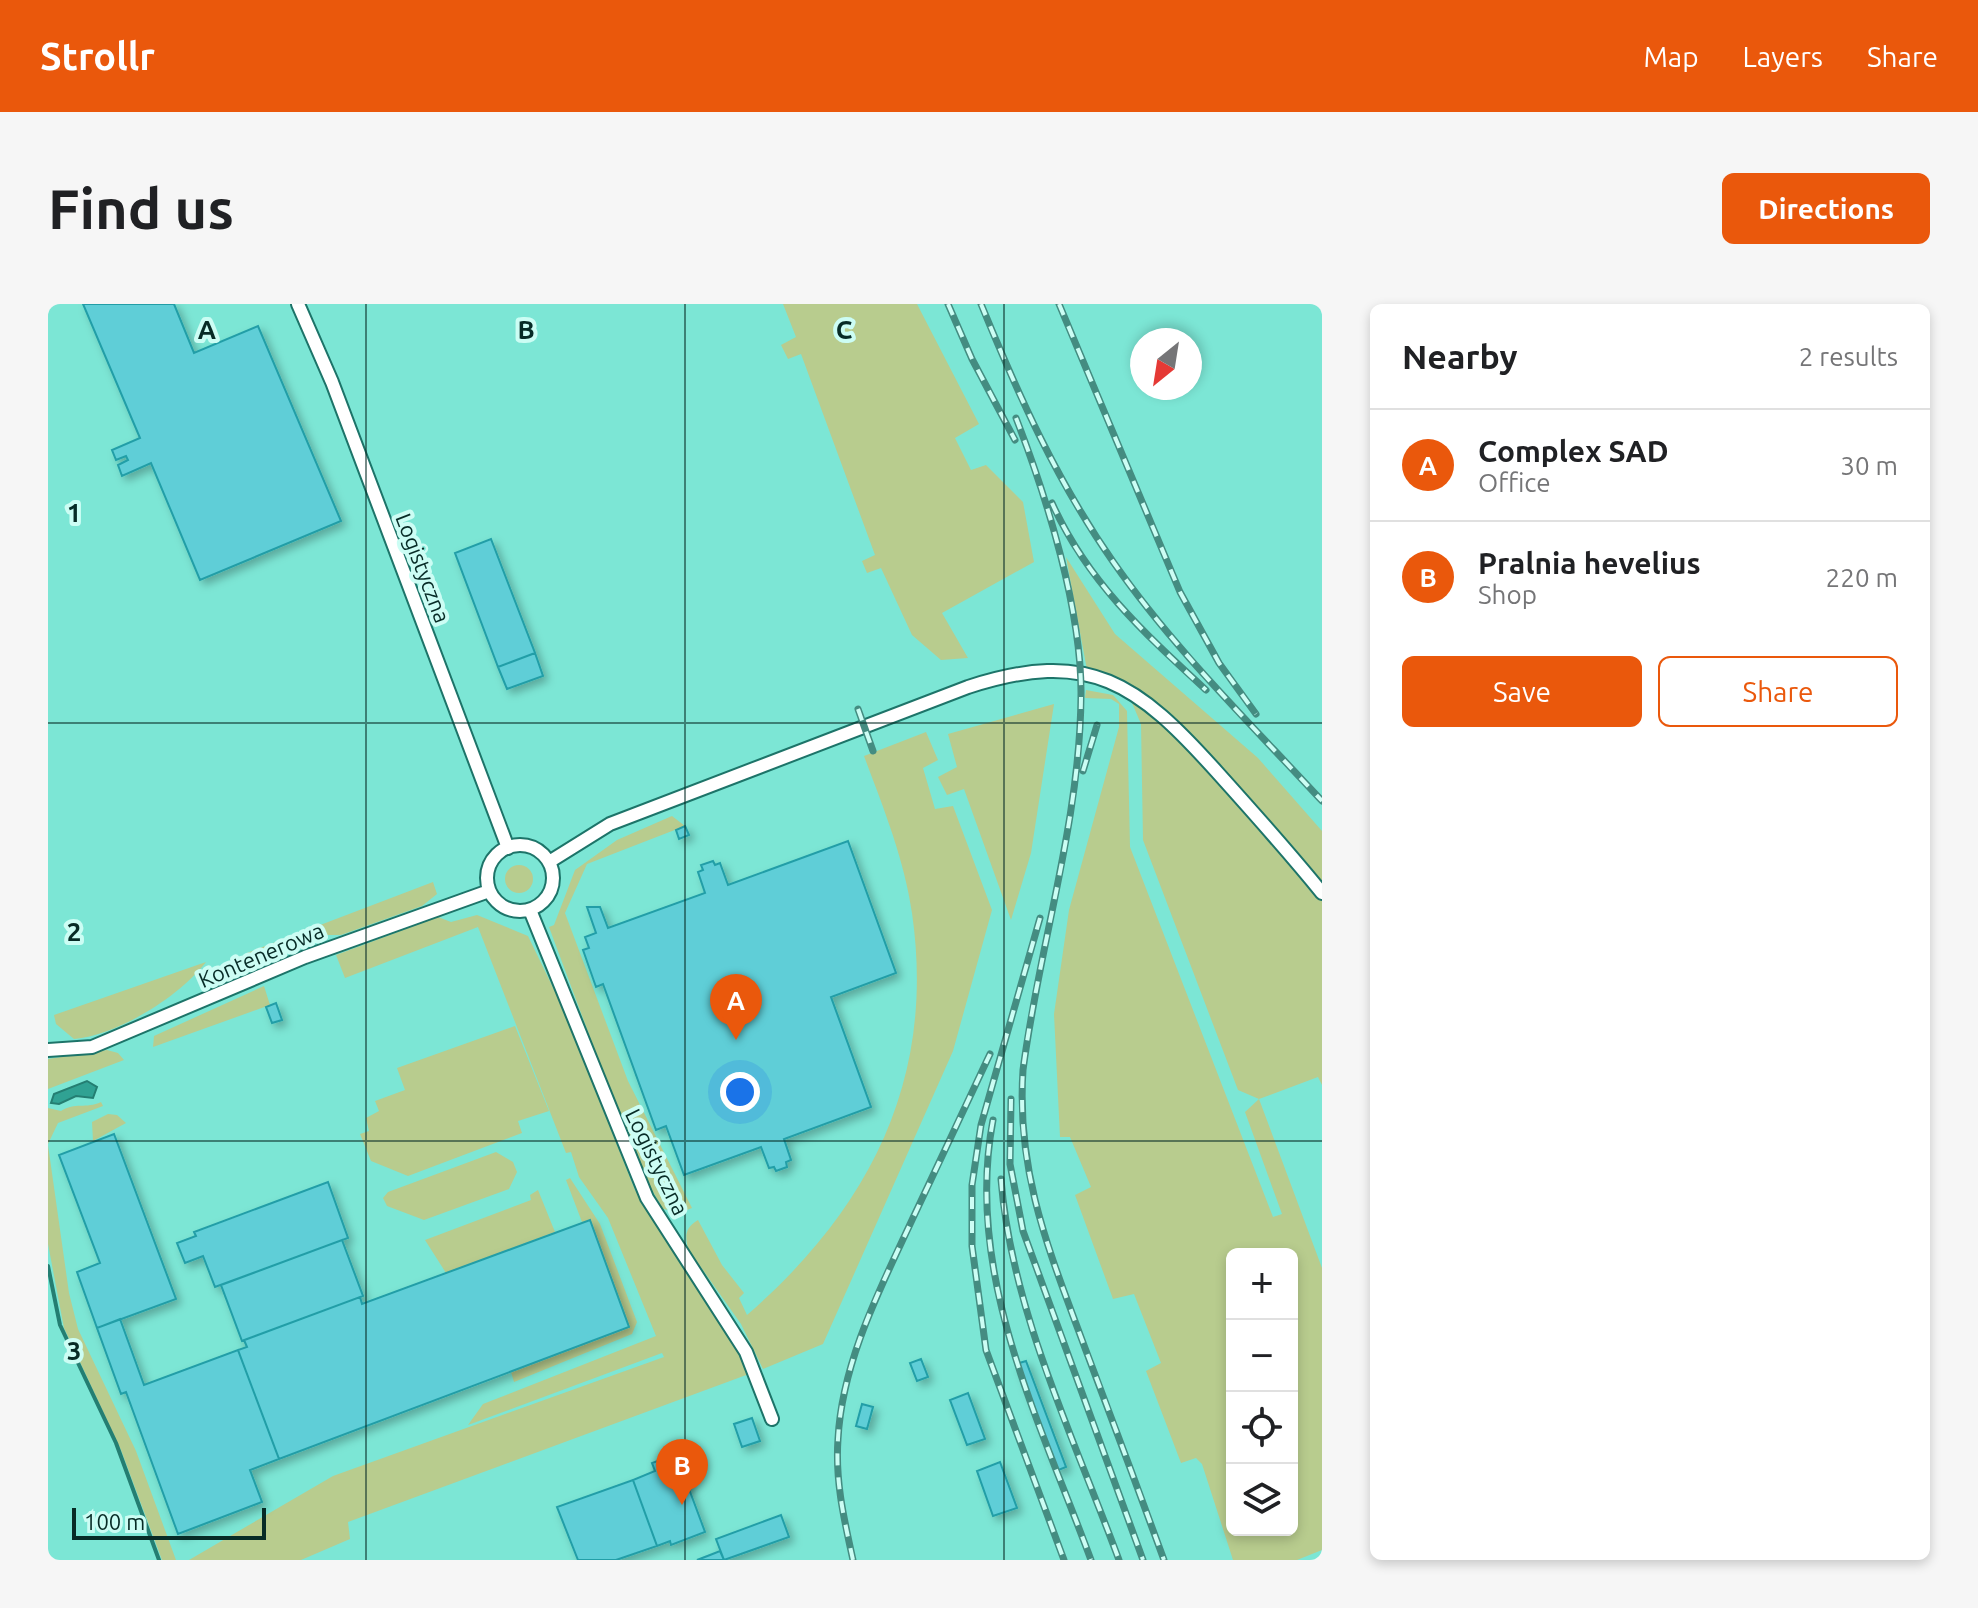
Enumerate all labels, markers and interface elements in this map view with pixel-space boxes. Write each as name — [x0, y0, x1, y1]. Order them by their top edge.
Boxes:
text: Strollr — [40, 35, 155, 77]
text: Map — [1643, 41, 1699, 72]
text: Layers — [1743, 41, 1823, 72]
text: Share — [1867, 41, 1938, 72]
button: Directions — [1722, 173, 1930, 244]
text: Find us — [48, 177, 234, 240]
text: A — [198, 315, 217, 344]
text: B — [517, 315, 535, 344]
text: C — [836, 315, 853, 344]
north arrow — [1130, 328, 1202, 400]
text: Nearby — [1402, 337, 1517, 375]
text: 2 results — [1799, 342, 1898, 371]
text: Complex SAD — [1478, 434, 1669, 468]
text: A — [1419, 451, 1437, 480]
text: 30 m — [1840, 451, 1898, 480]
text: Office — [1478, 468, 1551, 497]
text: 1 — [67, 498, 81, 527]
street label: Logistyczna — [391, 510, 456, 626]
text: Pralnia hevelius — [1478, 546, 1701, 580]
text: B — [1419, 563, 1437, 592]
text: 220 m — [1826, 563, 1898, 592]
text: Shop — [1478, 580, 1537, 609]
button: Save — [1402, 656, 1642, 727]
button: Share — [1658, 656, 1898, 727]
text: 2 — [67, 917, 81, 946]
street label: Kontenerowa — [194, 917, 327, 992]
pin: A — [710, 974, 762, 1040]
your location — [720, 1072, 760, 1112]
street label: Logistyczna — [621, 1105, 694, 1219]
map controls — [1226, 1248, 1298, 1536]
button: + — [1226, 1248, 1298, 1320]
button: − — [1226, 1320, 1298, 1392]
text: 3 — [67, 1336, 81, 1365]
button: locate — [1226, 1392, 1298, 1464]
pin: B — [656, 1439, 708, 1505]
button: layers — [1226, 1464, 1298, 1536]
scale bar — [72, 1504, 266, 1540]
text: 100 m — [84, 1509, 145, 1534]

